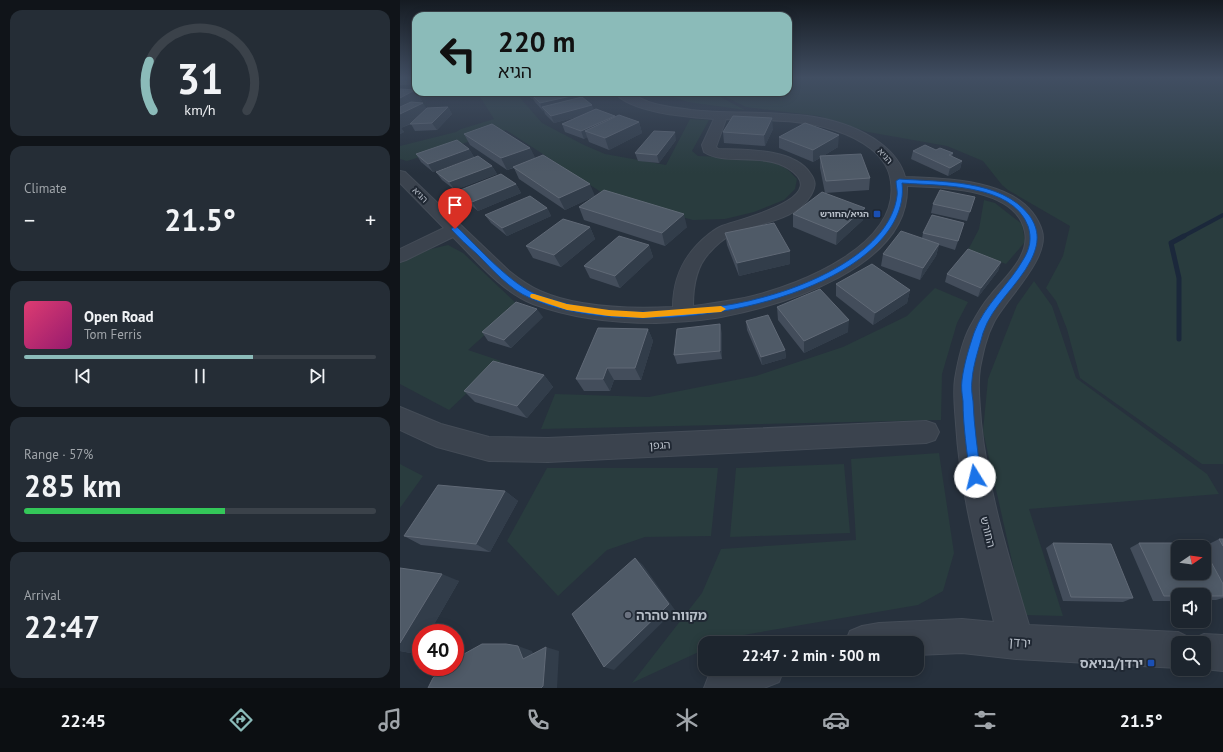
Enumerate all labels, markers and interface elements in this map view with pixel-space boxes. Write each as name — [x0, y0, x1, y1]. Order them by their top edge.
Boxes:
text: 220 m — [498, 23, 575, 60]
icon: left — [432, 28, 484, 80]
text: 31 — [176, 52, 224, 105]
text: הגיא — [498, 60, 532, 83]
text: km/h — [184, 99, 216, 118]
street label: הגיא — [876, 146, 895, 166]
text: Climate — [24, 180, 67, 197]
street label: הגיא — [410, 185, 430, 205]
pin — [438, 188, 472, 229]
icon: arrive — [444, 194, 466, 216]
text: 21.5° — [164, 200, 236, 239]
text: − — [24, 206, 35, 234]
text: + — [365, 206, 376, 234]
place label: הגיא/החורש — [820, 208, 869, 219]
marker: הגיא/החורש — [872, 209, 882, 219]
text: Open Road — [84, 307, 154, 326]
text: Tom Ferris — [84, 326, 142, 343]
icon: previous — [72, 365, 94, 387]
icon: pause — [189, 365, 211, 387]
icon: next — [306, 365, 328, 387]
street label: הגפן — [649, 437, 671, 453]
text: Range · 57% — [24, 446, 93, 463]
position arrow — [954, 456, 996, 498]
text: 285 km — [24, 466, 122, 505]
street label: החורש — [977, 515, 999, 549]
north arrow — [1171, 540, 1211, 580]
map controls — [1171, 540, 1211, 676]
text: Arrival — [24, 587, 60, 604]
button: sound — [1171, 588, 1211, 628]
text: 22:47 — [24, 607, 100, 646]
place label: מקווה טהרה — [636, 607, 707, 624]
marker: מקווה טהרה — [623, 610, 633, 620]
speed limit sign: 40 — [412, 624, 464, 676]
street label: ירדן — [1009, 633, 1031, 652]
button: search — [1171, 636, 1211, 676]
text: 22:47 · 2 min · 500 m — [742, 646, 880, 665]
place label: ירדן/בניאס — [1080, 655, 1143, 672]
marker: ירדן/בניאס — [1146, 658, 1156, 668]
icon: directions — [227, 706, 255, 734]
icon: music — [376, 706, 404, 734]
icon: phone — [524, 706, 552, 734]
icon: climate — [673, 706, 701, 734]
icon: car — [822, 706, 850, 734]
icon: filters — [971, 706, 999, 734]
text: 22:45 — [60, 709, 106, 732]
text: 21.5° — [1120, 709, 1163, 732]

